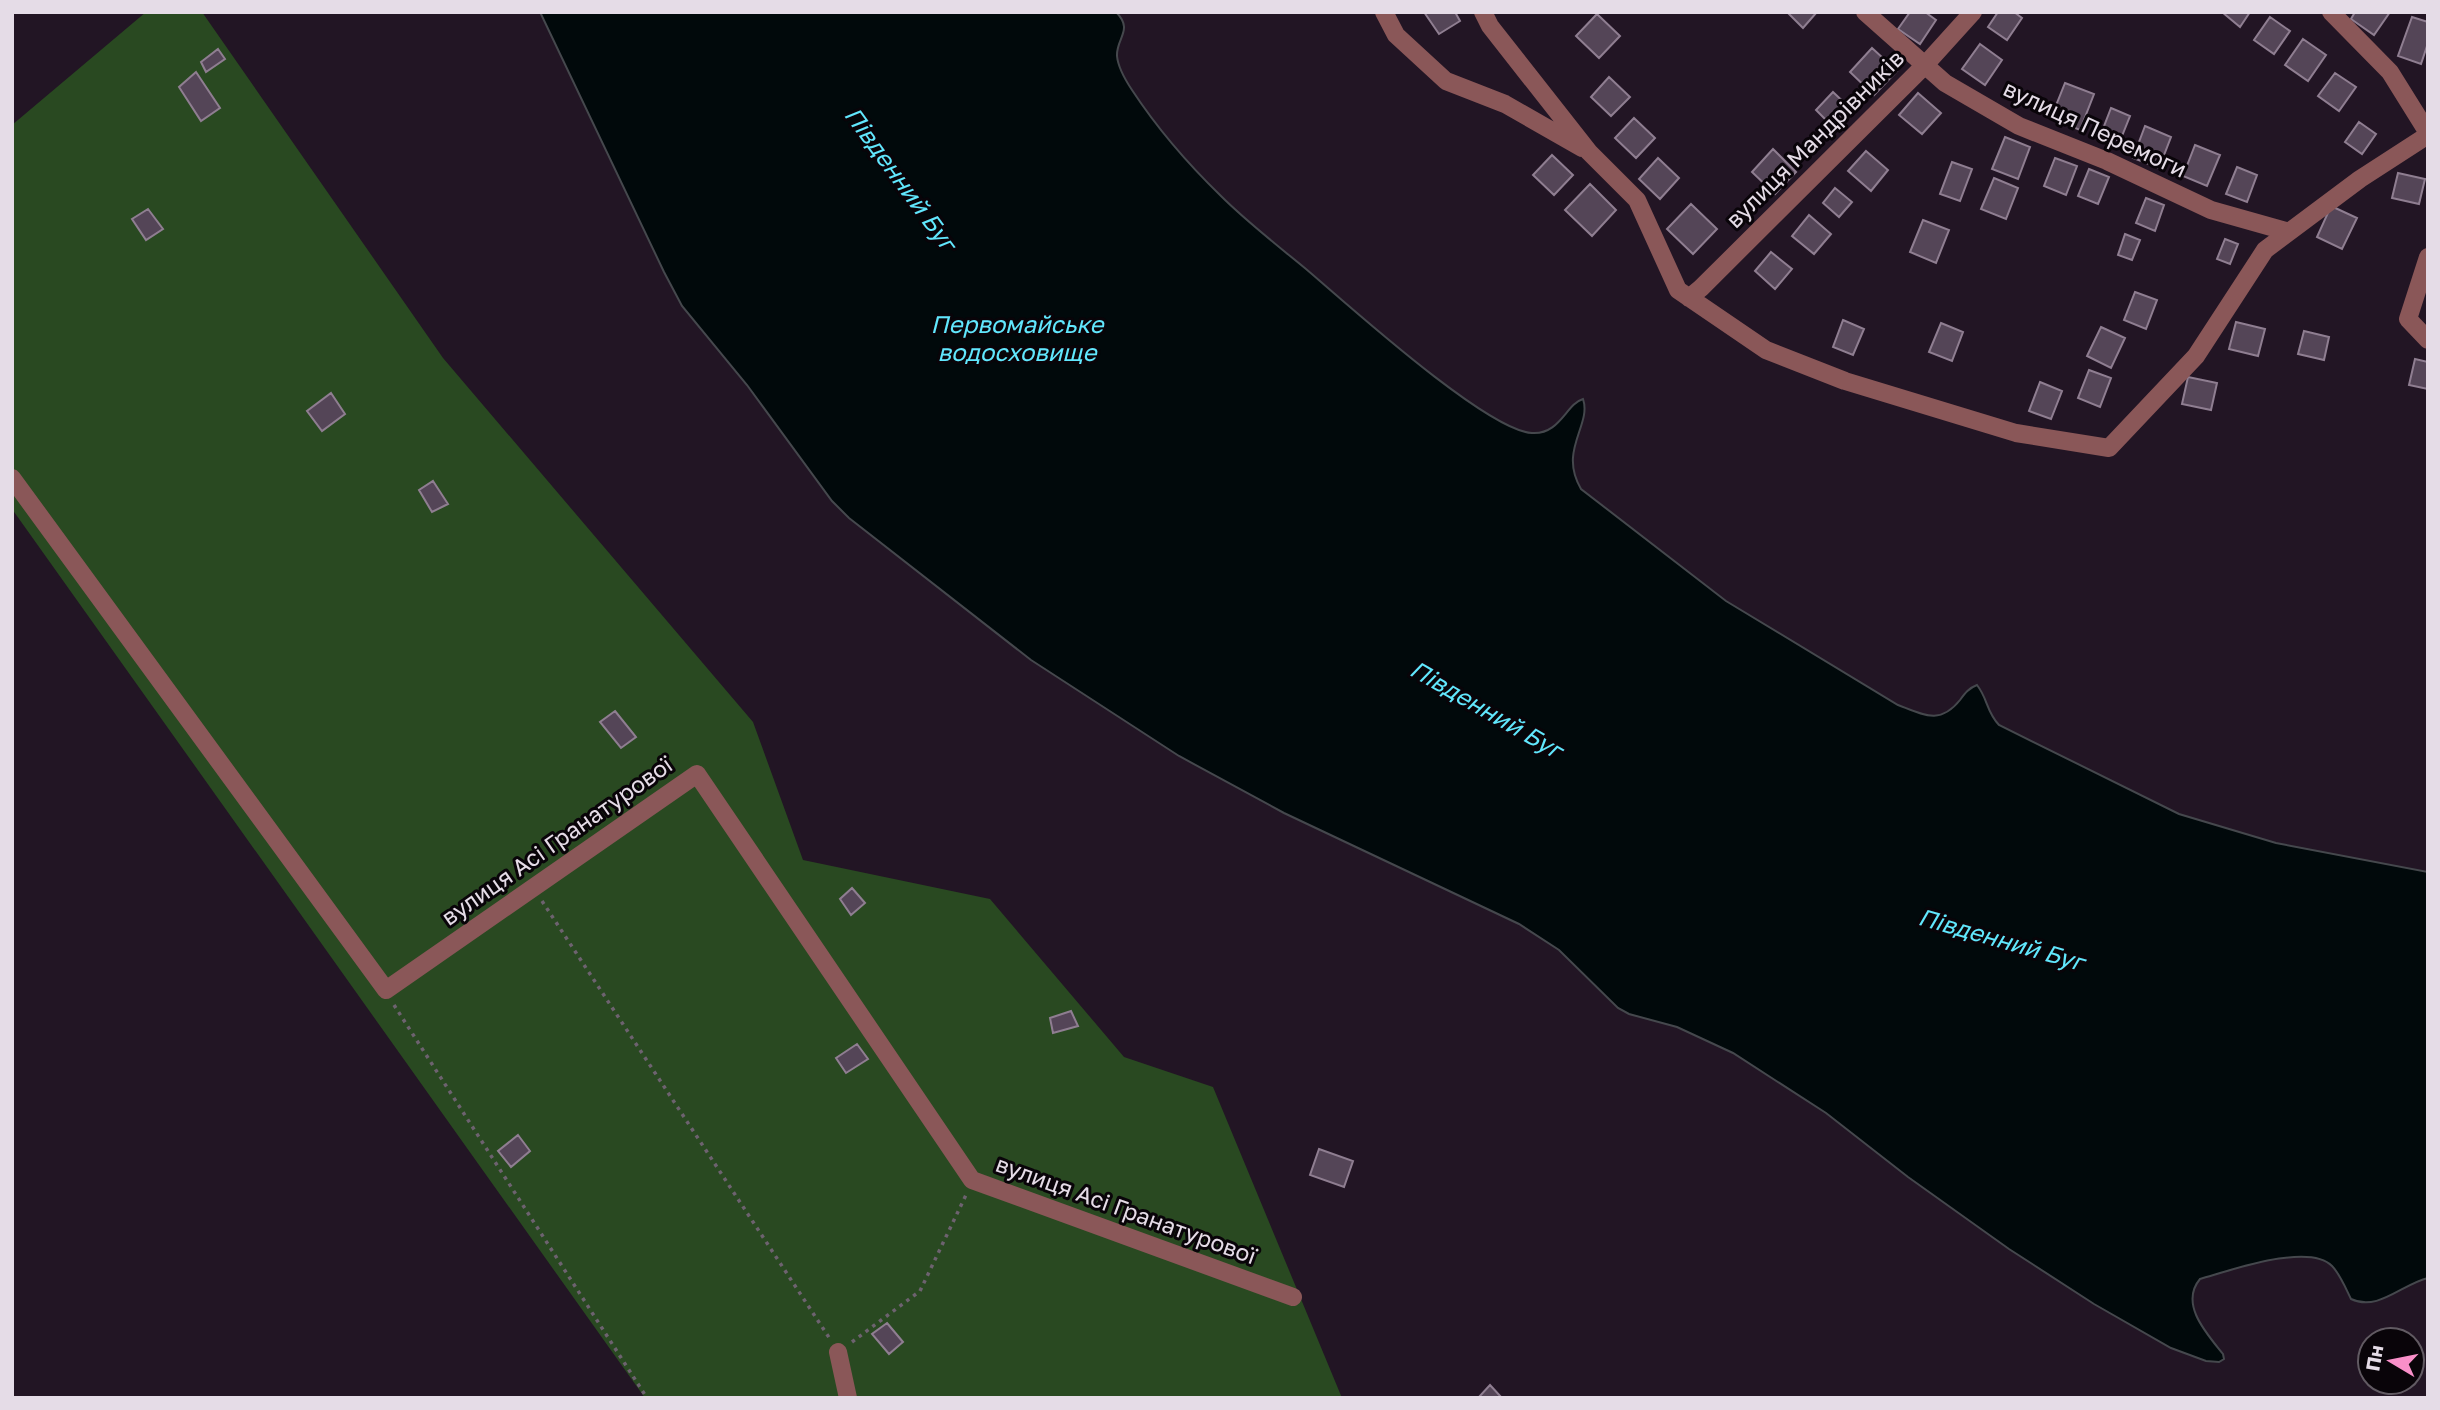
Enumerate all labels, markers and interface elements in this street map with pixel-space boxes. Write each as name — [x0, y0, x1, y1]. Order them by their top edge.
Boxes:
street label: вулиця Мандрівників — [1719, 43, 1909, 233]
street label: вулиця Перемоги — [1999, 73, 2191, 183]
water label: Південний Буг — [839, 101, 965, 259]
water label: Первомайське водосховище — [930, 309, 1106, 366]
water label: Південний Буг — [1405, 653, 1570, 766]
street label: вулиця Асі Гранатурової — [436, 749, 678, 931]
water label: Південний Буг — [1915, 901, 2090, 978]
street label: вулиця Асі Гранатурової — [992, 1149, 1261, 1270]
north arrow — [2356, 1326, 2426, 1396]
text: Пн — [2360, 1343, 2387, 1373]

